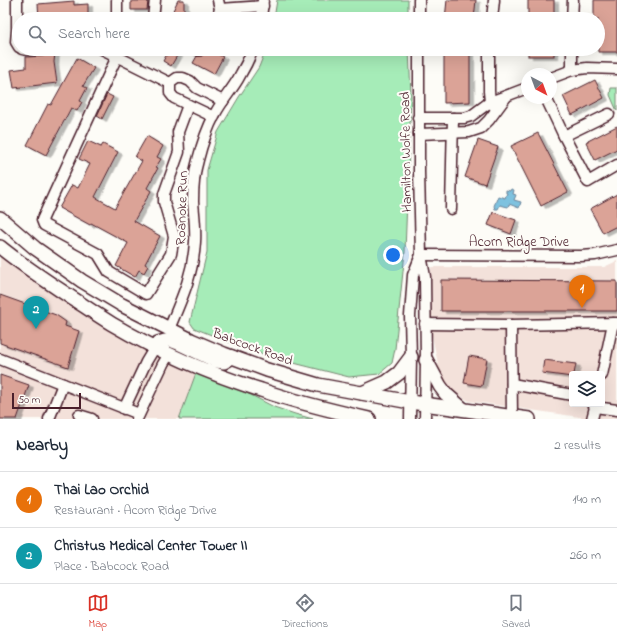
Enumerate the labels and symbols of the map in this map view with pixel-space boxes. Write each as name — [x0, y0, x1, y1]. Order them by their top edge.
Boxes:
north arrow — [521, 68, 557, 104]
street label: Hamilton Wolfe Road — [395, 91, 418, 212]
street label: Roanoke Run — [171, 170, 194, 246]
street label: Acorn Ridge Drive — [469, 232, 570, 254]
your location — [383, 245, 403, 265]
pin: 1 — [569, 275, 595, 308]
pin: 2 — [23, 296, 49, 329]
street label: Babcock Road — [208, 323, 296, 372]
scale bar — [12, 391, 81, 410]

